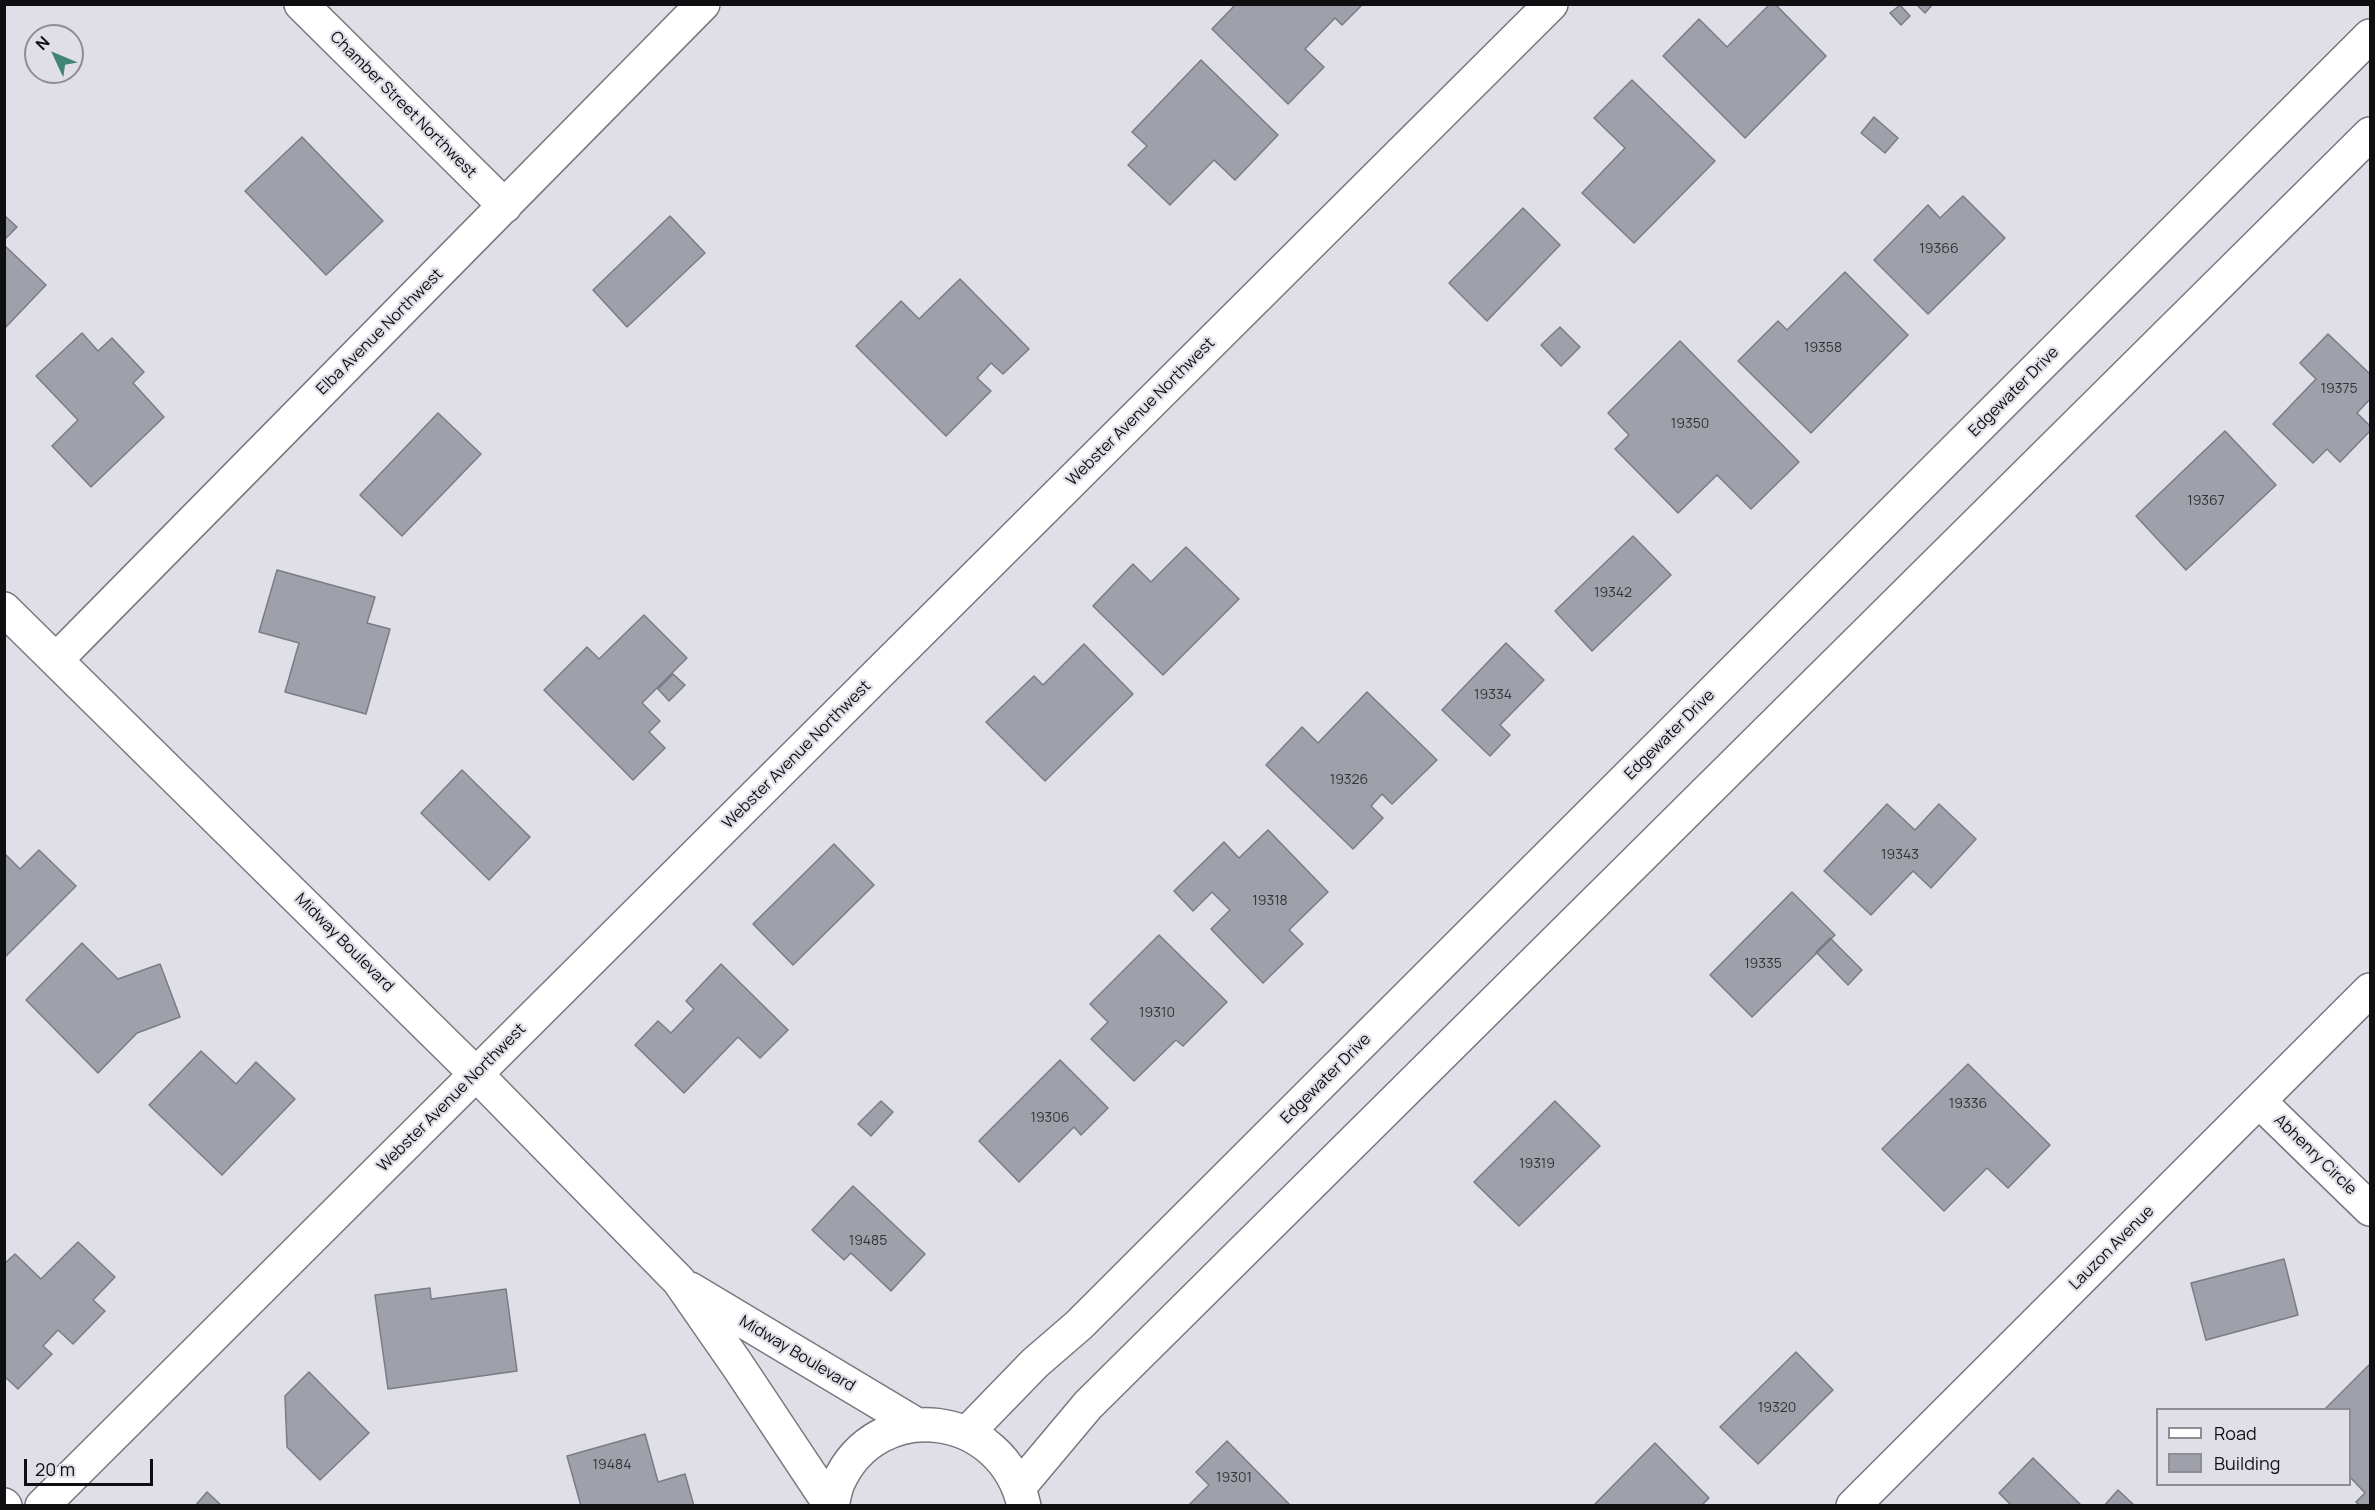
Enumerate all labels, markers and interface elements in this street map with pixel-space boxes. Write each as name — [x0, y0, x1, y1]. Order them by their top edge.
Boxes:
north arrow — [24, 24, 84, 84]
street label: Chamber Street Northwest — [326, 28, 480, 182]
text: N — [31, 31, 54, 55]
house number: 19366 — [1919, 241, 1959, 257]
street label: Elba Avenue Northwest — [313, 265, 447, 399]
street label: Webster Avenue Northwest — [1063, 334, 1219, 490]
house number: 19358 — [1804, 340, 1842, 356]
street label: Edgewater Drive — [1965, 343, 2063, 441]
house number: 19375 — [2320, 381, 2358, 397]
house number: 19350 — [1671, 416, 1709, 432]
house number: 19367 — [2187, 493, 2225, 509]
house number: 19342 — [1594, 585, 1632, 601]
street label: Webster Avenue Northwest — [719, 677, 875, 833]
street label: Edgewater Drive — [1621, 686, 1719, 784]
house number: 19334 — [1474, 687, 1512, 703]
house number: 19326 — [1330, 772, 1368, 788]
house number: 19343 — [1881, 847, 1919, 863]
street label: Midway Boulevard — [291, 890, 397, 996]
house number: 19318 — [1252, 893, 1288, 909]
house number: 19335 — [1744, 956, 1782, 972]
house number: 19310 — [1139, 1005, 1175, 1021]
street label: Webster Avenue Northwest — [374, 1020, 530, 1176]
street label: Edgewater Drive — [1277, 1030, 1375, 1128]
house number: 19336 — [1949, 1096, 1987, 1112]
house number: 19306 — [1030, 1110, 1070, 1126]
street label: Abhenry Circle — [2270, 1111, 2360, 1199]
house number: 19319 — [1519, 1156, 1555, 1172]
street label: Lauzon Avenue — [2066, 1202, 2158, 1294]
house number: 19485 — [849, 1233, 887, 1249]
street label: Midway Boulevard — [736, 1312, 858, 1396]
house number: 19320 — [1758, 1400, 1796, 1416]
legend — [2156, 1408, 2351, 1486]
text: Road — [2214, 1421, 2257, 1445]
scale bar — [27, 1447, 156, 1485]
text: Building — [2214, 1451, 2280, 1475]
text: 20 m — [35, 1457, 75, 1481]
house number: 19484 — [593, 1457, 631, 1473]
house number: 19301 — [1216, 1470, 1252, 1486]

